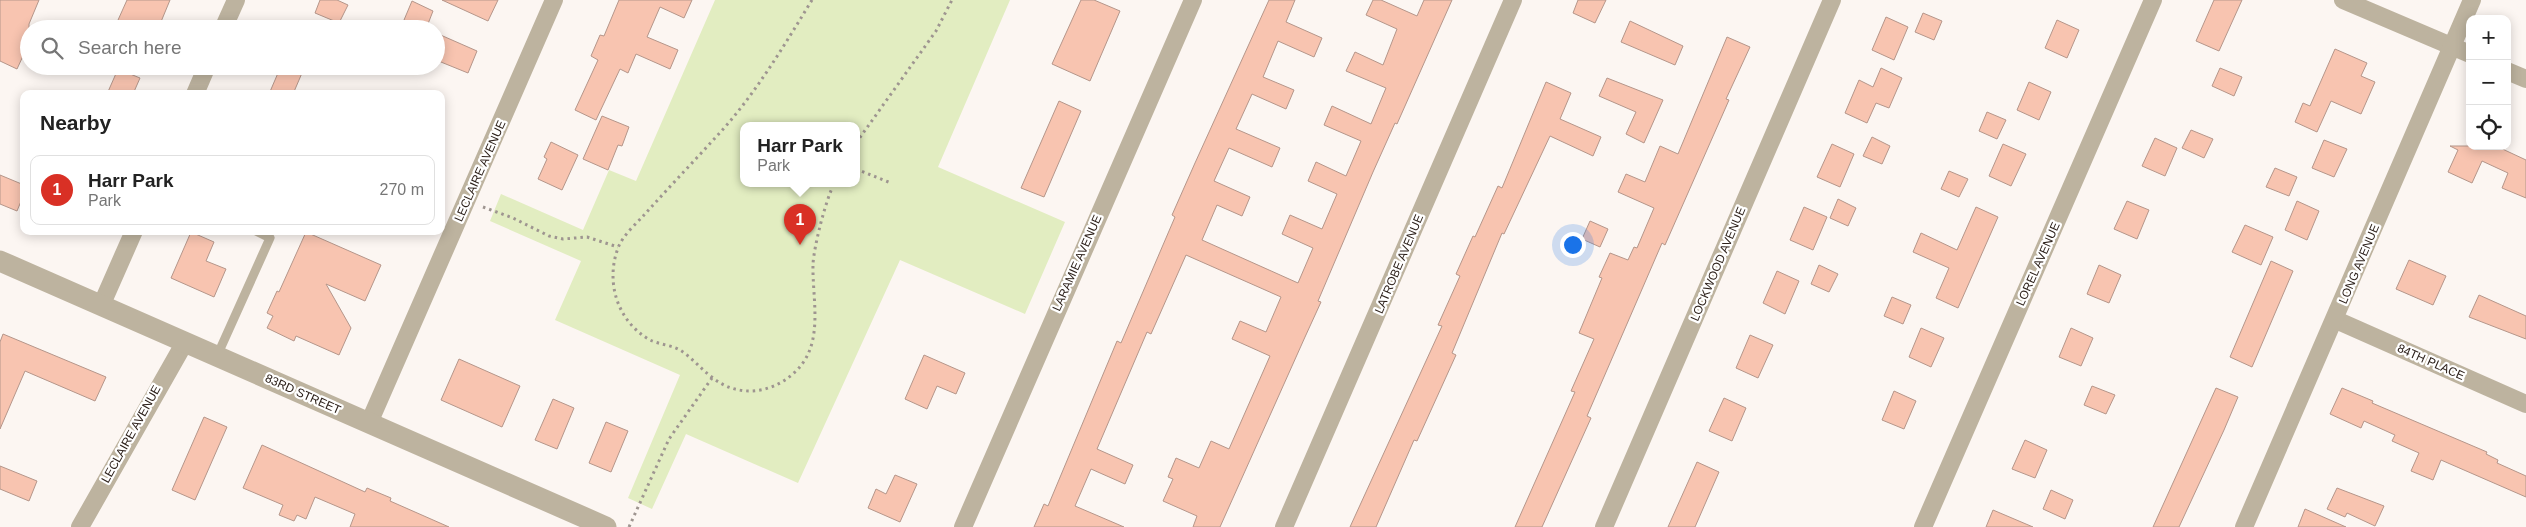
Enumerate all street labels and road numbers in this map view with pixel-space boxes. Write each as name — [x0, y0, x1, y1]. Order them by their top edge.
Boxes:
street label: LECLAIRE AVENUE — [451, 118, 509, 224]
street label: LOCKWOOD AVENUE — [1688, 205, 1748, 323]
street label: LATROBE AVENUE — [1372, 212, 1426, 316]
street label: LARAMIE AVENUE — [1049, 213, 1105, 313]
street label: LOREL AVENUE — [2013, 220, 2063, 308]
street label: LONG AVENUE — [2336, 222, 2382, 306]
street label: 84TH PLACE — [2395, 341, 2467, 383]
street label: 83RD STREET — [263, 371, 344, 417]
street label: LECLAIRE AVENUE — [98, 383, 164, 485]

